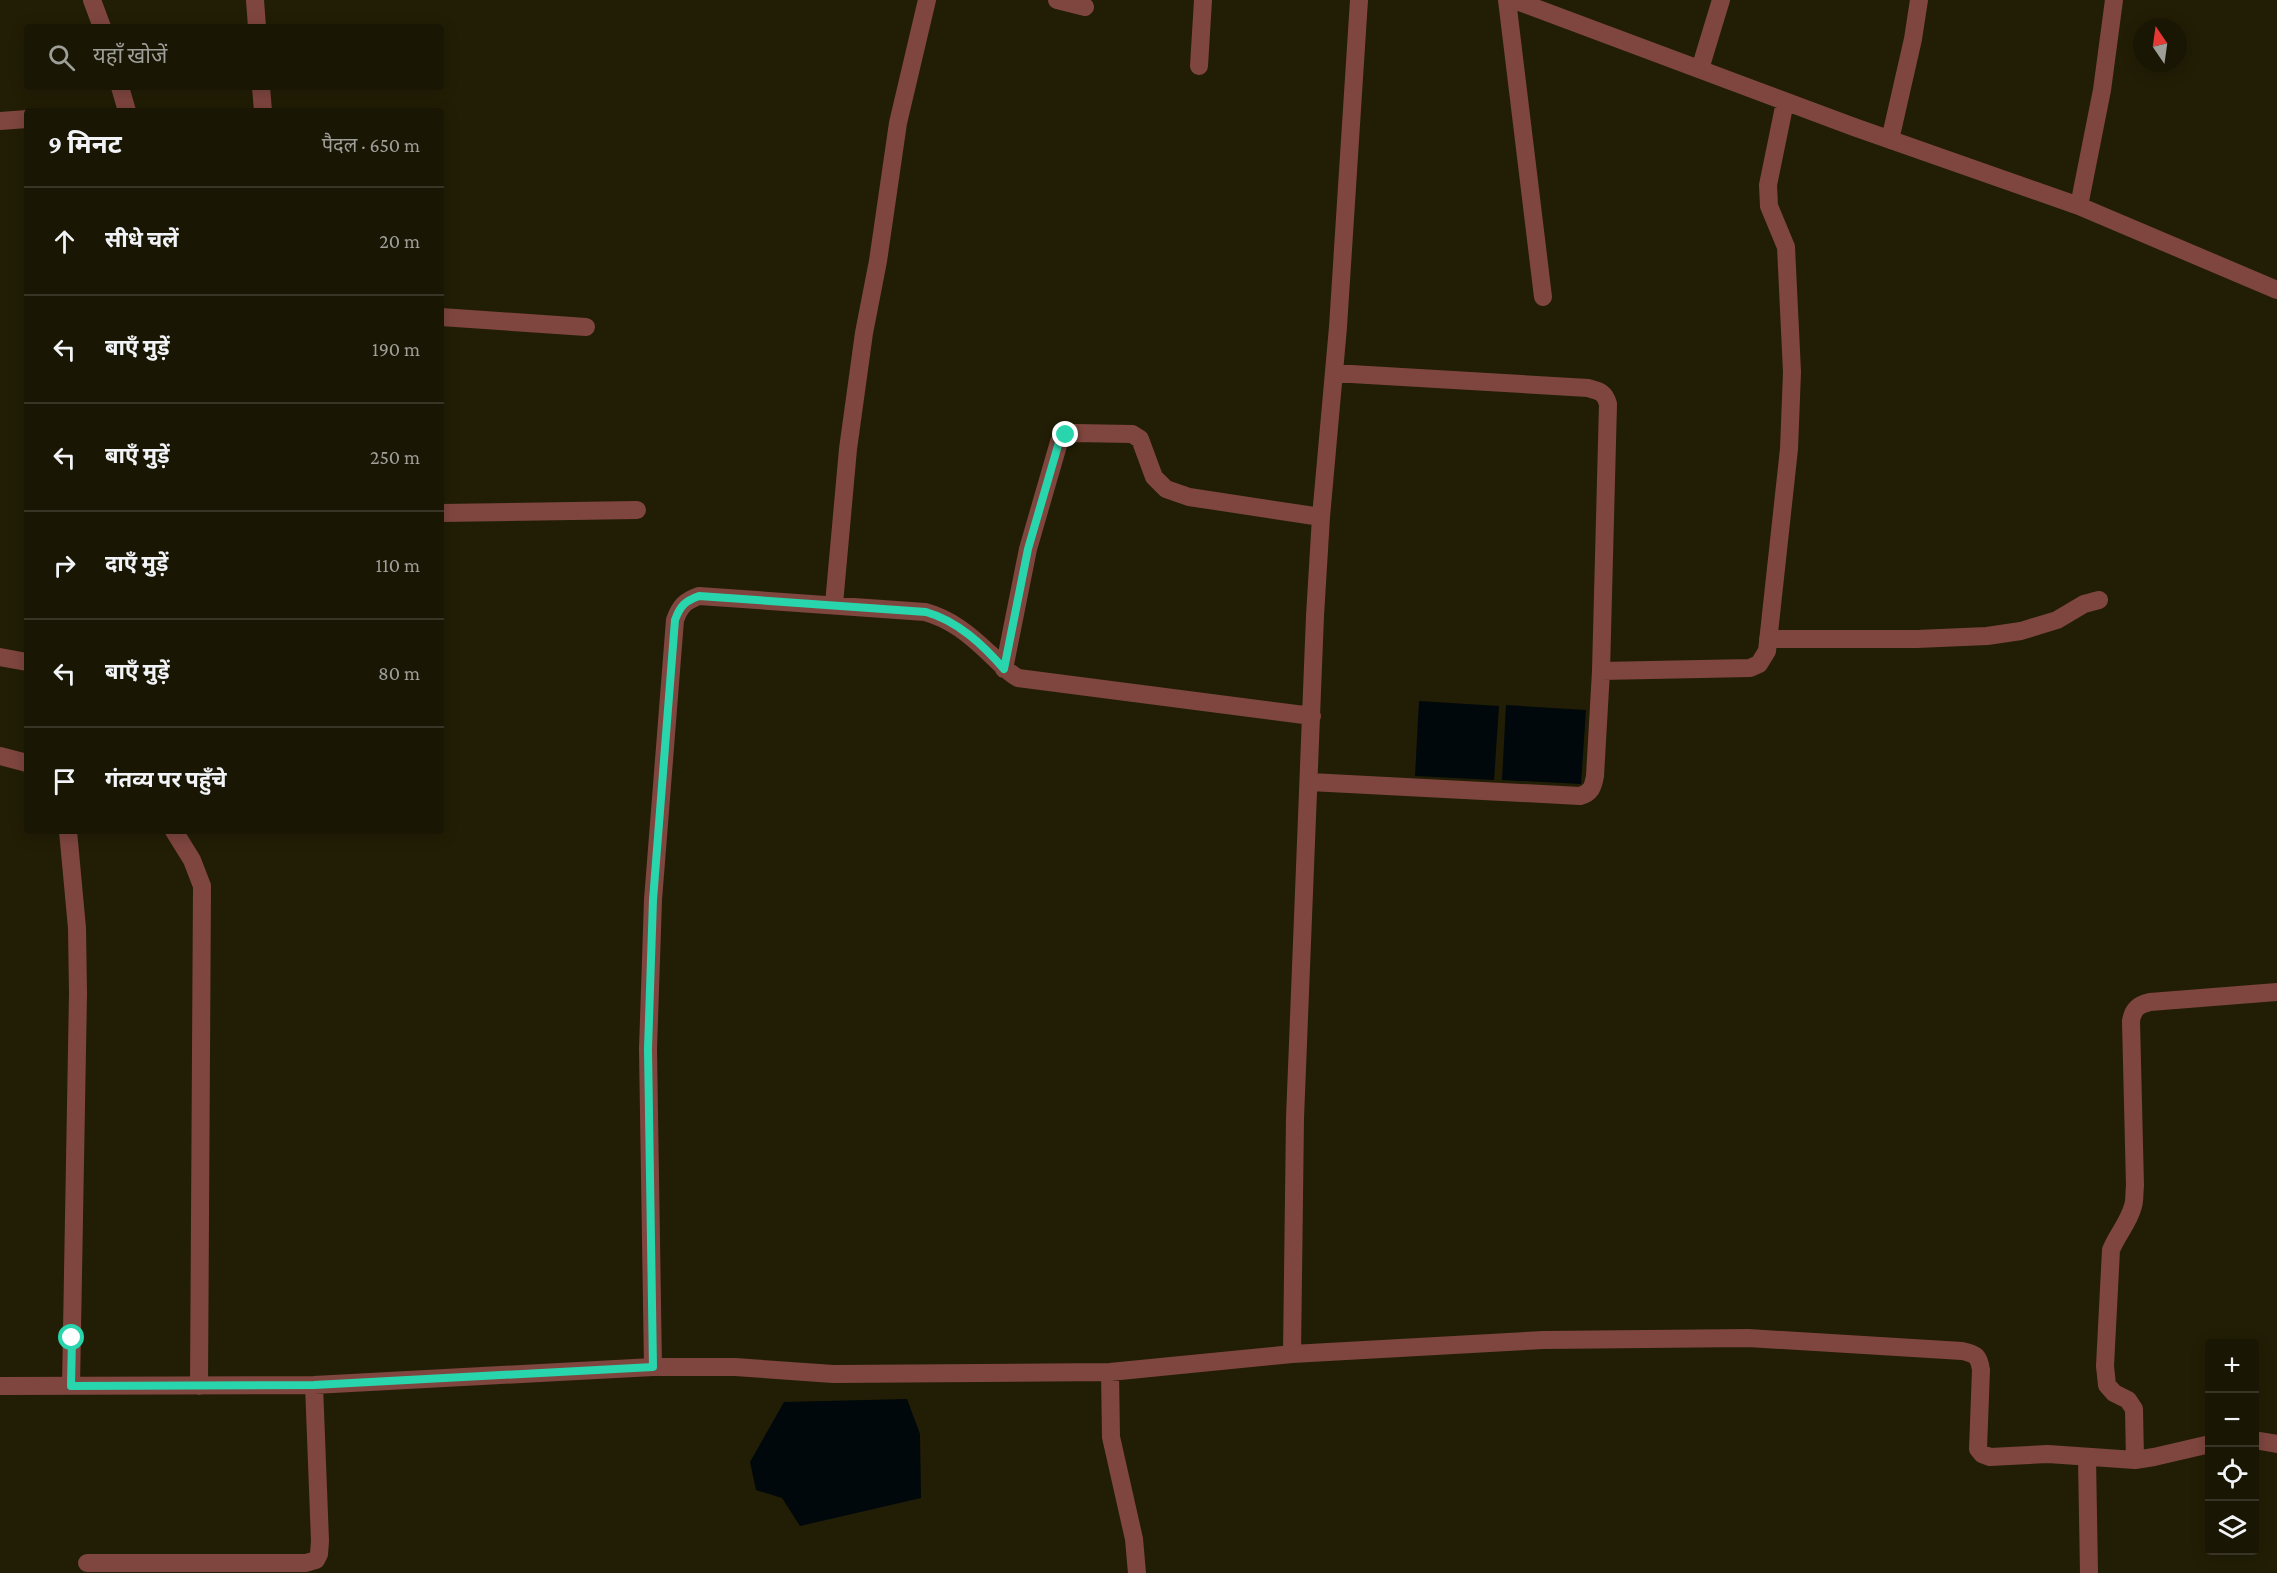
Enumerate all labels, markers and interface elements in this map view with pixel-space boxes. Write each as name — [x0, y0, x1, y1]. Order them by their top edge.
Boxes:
north arrow — [2133, 18, 2187, 72]
search box — [24, 24, 444, 90]
icon: search — [45, 41, 78, 74]
text: यहाँ खोजें — [93, 43, 167, 68]
text: 9 मिनट — [48, 130, 122, 159]
text: पैदल · 650 m — [322, 134, 420, 156]
icon: ahead — [48, 225, 81, 258]
text: सीधे चलें — [105, 227, 179, 252]
text: 20 m — [379, 230, 420, 252]
icon: left — [48, 333, 81, 366]
text: बाएँ मुड़ें — [105, 335, 170, 360]
text: 190 m — [372, 338, 420, 360]
route end — [1052, 421, 1078, 447]
icon: left — [48, 441, 81, 474]
text: बाएँ मुड़ें — [105, 443, 170, 468]
text: 250 m — [370, 446, 420, 468]
icon: right — [48, 549, 81, 582]
text: दाएँ मुड़ें — [105, 551, 168, 576]
text: 110 m — [376, 554, 420, 576]
icon: left — [48, 657, 81, 690]
text: बाएँ मुड़ें — [105, 659, 170, 684]
text: 80 m — [378, 662, 420, 684]
icon: arrive — [48, 765, 81, 798]
text: गंतव्य पर पहुँचे — [105, 767, 227, 792]
route start — [58, 1324, 84, 1350]
map controls — [2205, 1339, 2259, 1555]
button: + — [2205, 1339, 2259, 1393]
button: − — [2205, 1393, 2259, 1447]
button: locate — [2205, 1447, 2259, 1501]
button: layers — [2205, 1501, 2259, 1555]

